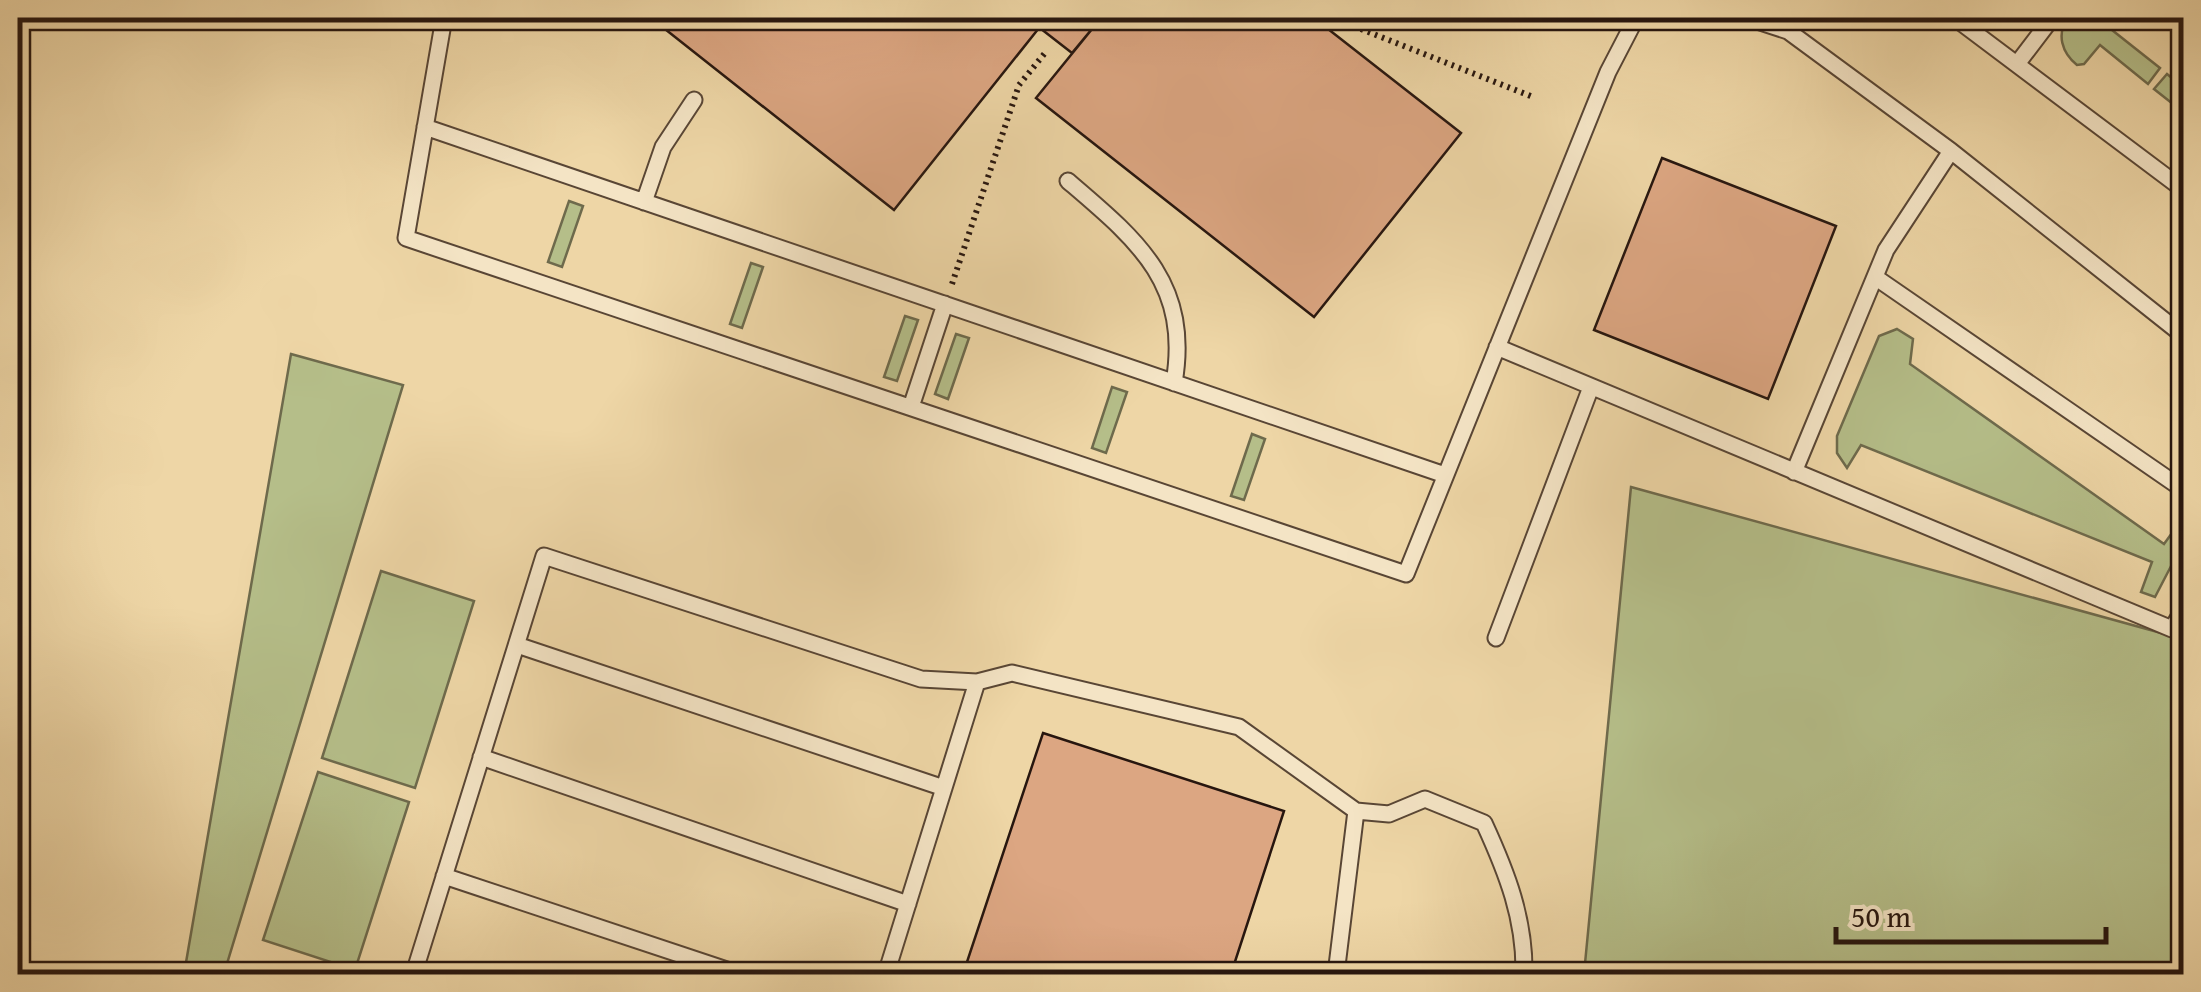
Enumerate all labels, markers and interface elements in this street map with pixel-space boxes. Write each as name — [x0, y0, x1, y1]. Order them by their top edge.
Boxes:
scale bar — [1836, 882, 2106, 944]
text: 50 m — [1851, 894, 1911, 938]

